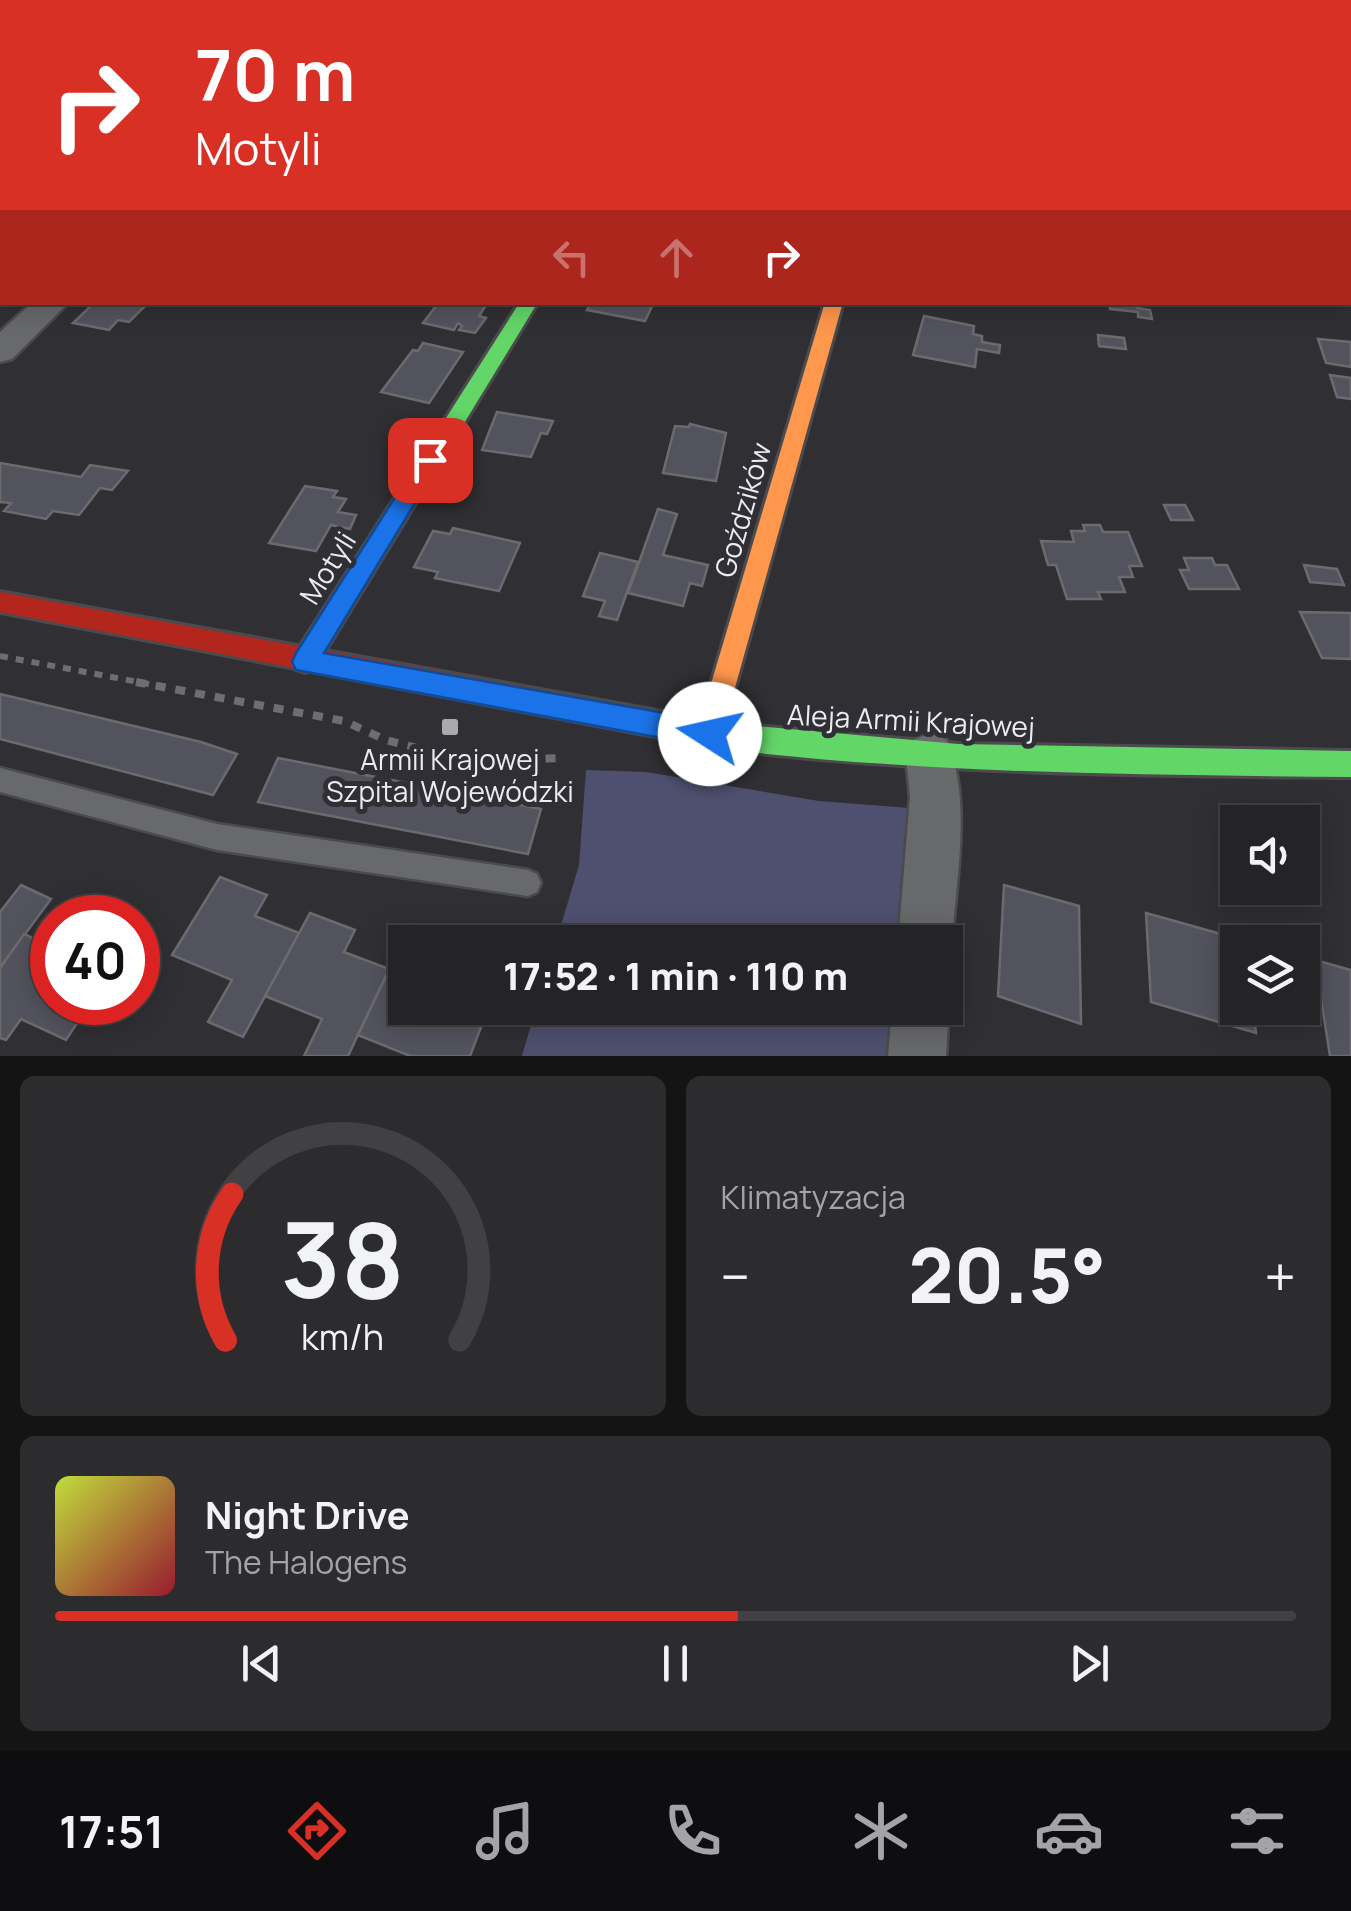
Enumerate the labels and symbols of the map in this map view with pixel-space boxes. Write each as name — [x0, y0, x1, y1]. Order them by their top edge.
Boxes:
pin — [388, 418, 473, 503]
street label: Goździków — [705, 438, 779, 582]
street label: Motyli — [290, 524, 364, 611]
position arrow — [658, 682, 762, 786]
street label: Aleja Armii Krajowej — [786, 695, 1036, 745]
marker: Armii Krajowej Szpital Wojewódzki — [439, 716, 461, 738]
place label: Armii Krajowej Szpital Wojewódzki — [326, 740, 574, 810]
speed limit sign: 40 — [30, 895, 160, 1025]

